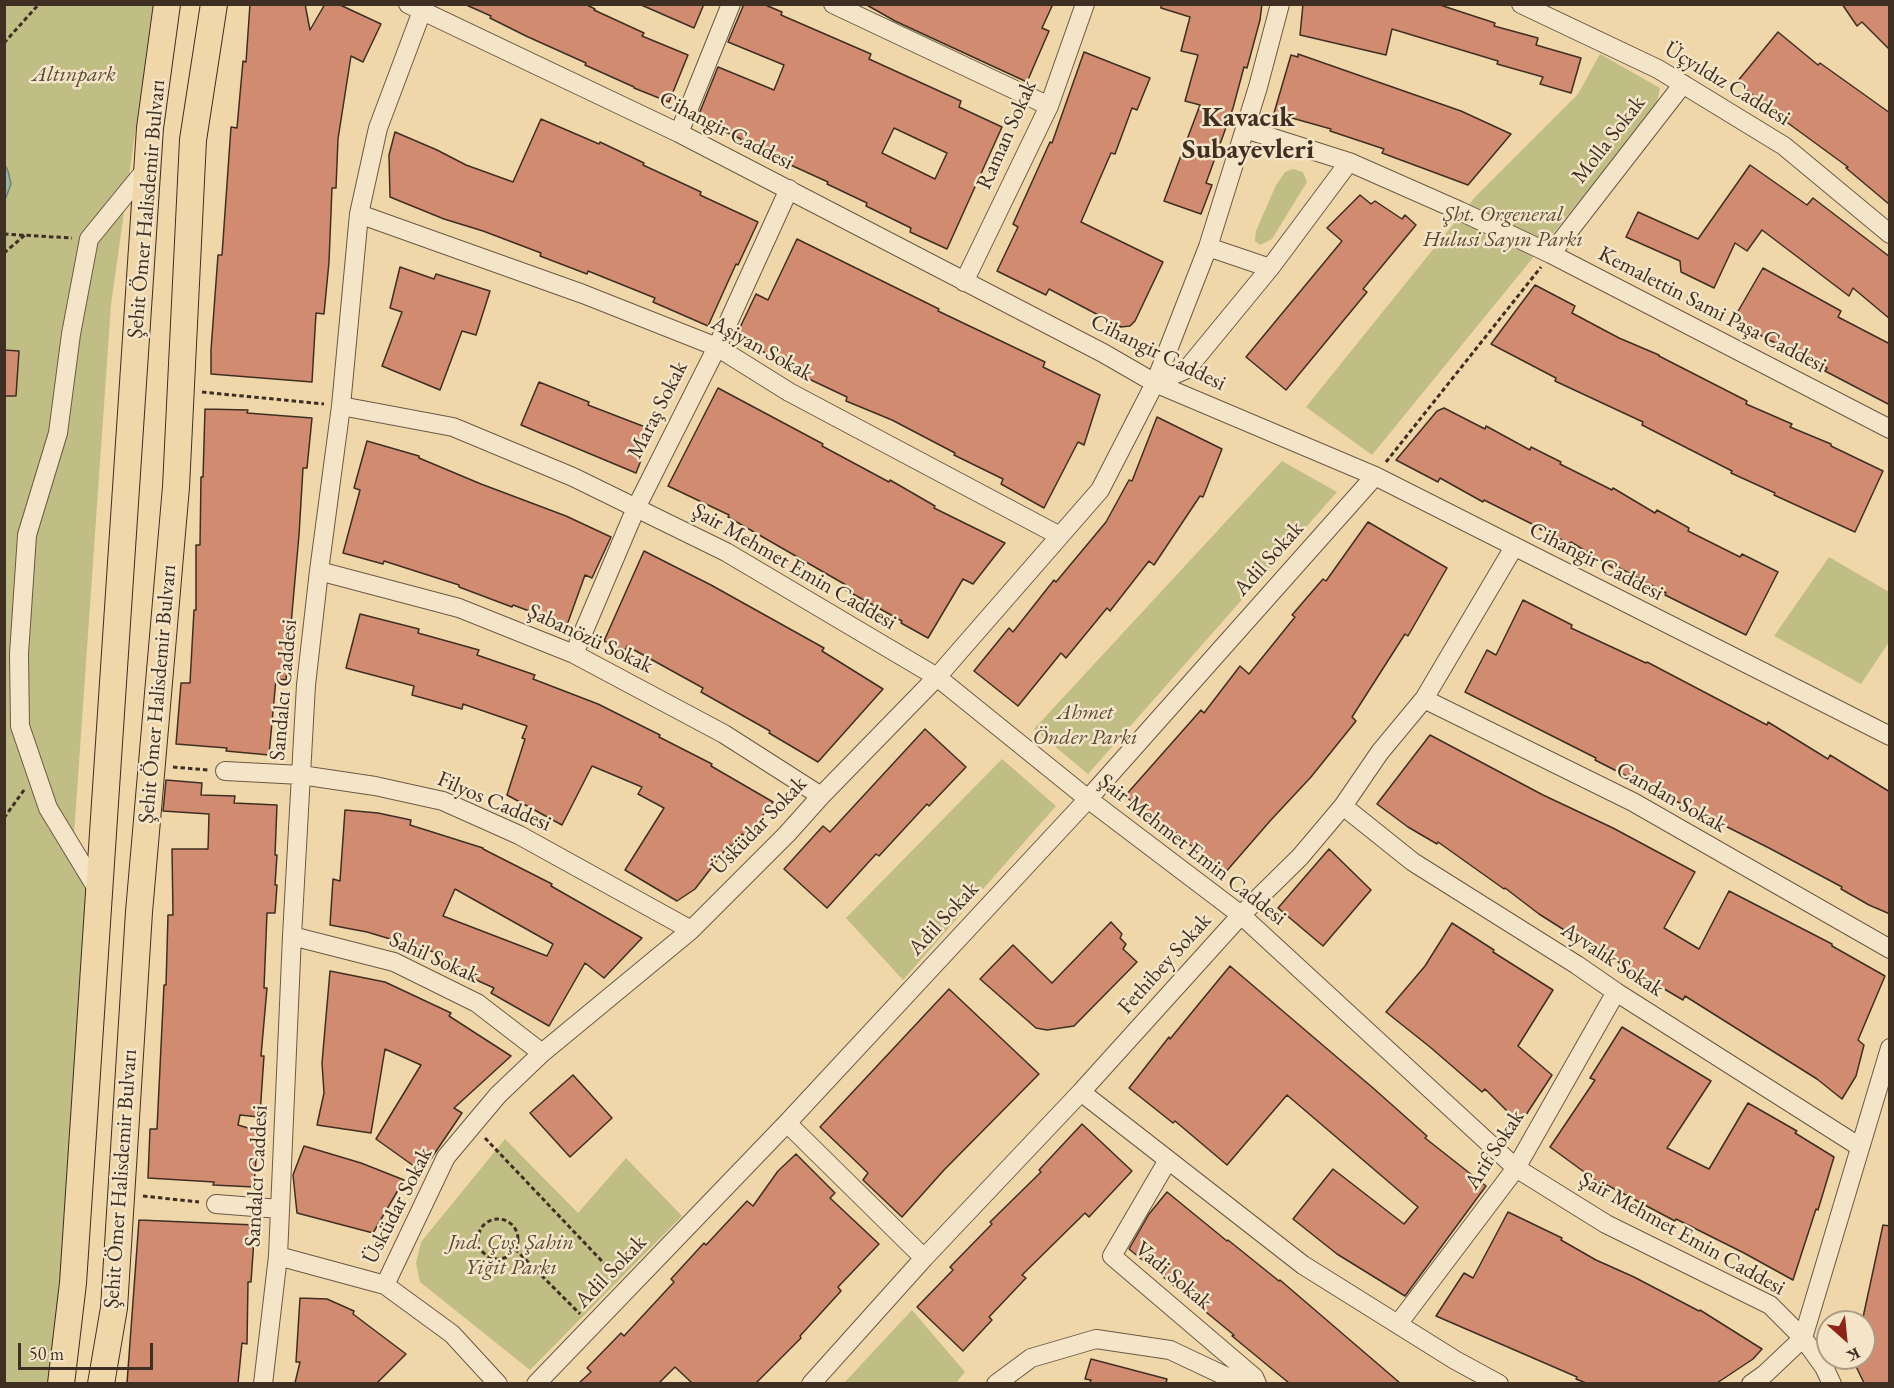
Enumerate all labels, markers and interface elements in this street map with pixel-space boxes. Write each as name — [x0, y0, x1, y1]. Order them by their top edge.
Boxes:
street label: Üçyıldız Caddesi — [1659, 36, 1795, 132]
park label: Altınpark — [32, 62, 116, 88]
street label: Raman Sokak — [971, 76, 1043, 194]
street label: Şehit Ömer Halisdemir Bulvarı — [123, 78, 171, 340]
street label: Cihangir Caddesi — [654, 86, 798, 176]
street label: Molla Sokak — [1567, 91, 1651, 189]
district label: Kavacık Subayevleri — [1182, 101, 1314, 167]
park label: Şht. Orgeneral Hulusi Sayın Parkı — [1423, 202, 1583, 254]
street label: Kemalettin Sami Paşa Caddesi — [1594, 241, 1830, 379]
street label: Cihangir Caddesi — [1086, 309, 1230, 397]
street label: Aşiyan Sokak — [707, 310, 817, 388]
street label: Maraş Sokak — [622, 357, 694, 463]
street label: Şair Mehmet Emin Caddesi — [687, 498, 901, 636]
street label: Adil Sokak — [1229, 516, 1309, 602]
street label: Cihangir Caddesi — [1524, 517, 1668, 607]
street label: Şehit Ömer Halisdemir Bulvarı — [134, 563, 182, 825]
street label: Şabanözü Sokak — [523, 598, 657, 680]
street label: Sandalcı Caddesi — [265, 618, 303, 762]
park label: Ahmet Önder Parkı — [1032, 700, 1138, 752]
street label: Candan Sokak — [1611, 757, 1731, 839]
street label: Filyos Caddesi — [433, 766, 555, 838]
street label: Şair Mehmet Emin Caddesi — [1093, 768, 1291, 932]
street label: Üsküdar Sokak — [705, 771, 813, 881]
street label: Adil Sokak — [903, 876, 985, 962]
street label: Fethibey Sokak — [1113, 908, 1217, 1020]
street label: Ayvalık Sokak — [1556, 917, 1668, 1003]
street label: Sahil Sokak — [385, 926, 483, 990]
street label: Şehit Ömer Halisdemir Bulvarı — [99, 1048, 143, 1310]
street label: Sandalcı Caddesi — [240, 1104, 274, 1248]
street label: Arif Sokak — [1460, 1105, 1530, 1195]
street label: Üsküdar Sokak — [357, 1143, 439, 1269]
street label: Şair Mehmet Emin Caddesi — [1575, 1166, 1789, 1302]
park label: Jnd. Çvş. Şahin Yiğit Parkı — [448, 1230, 574, 1282]
street label: Adil Sokak — [570, 1230, 652, 1314]
street label: Vadi Sokak — [1129, 1236, 1217, 1316]
north arrow — [1816, 1310, 1876, 1370]
scale bar — [21, 1331, 156, 1369]
text: 50 m — [29, 1342, 64, 1365]
text: K — [1843, 1343, 1864, 1367]

